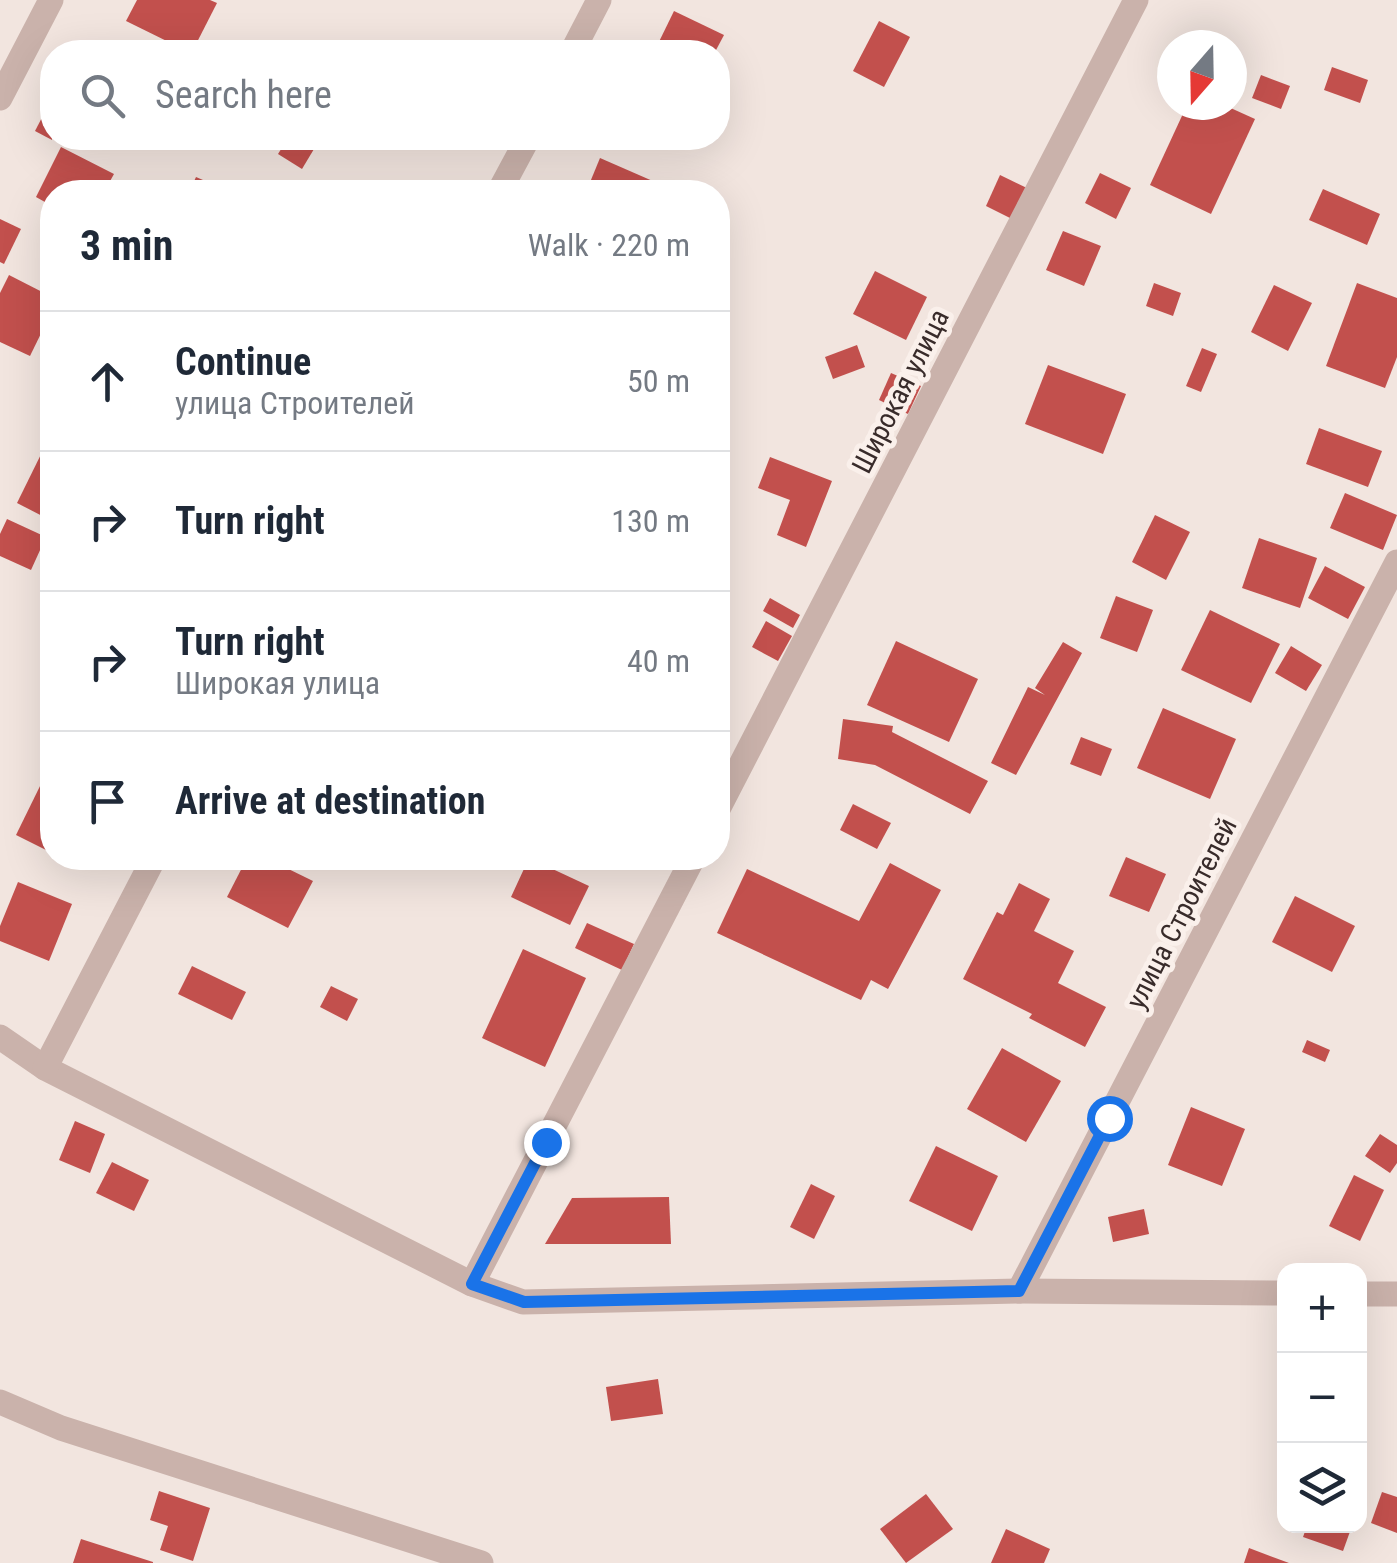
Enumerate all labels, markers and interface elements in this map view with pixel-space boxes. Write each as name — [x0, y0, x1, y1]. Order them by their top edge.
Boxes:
north arrow — [1157, 30, 1247, 120]
search box — [40, 40, 730, 150]
icon: search — [75, 68, 130, 123]
text: Search here — [155, 73, 332, 117]
text: 3 min — [80, 221, 173, 270]
text: Walk · 220 m — [528, 226, 690, 264]
street label: Широкая улица — [845, 304, 956, 479]
text: Continue — [175, 340, 311, 384]
icon: ahead — [80, 354, 135, 409]
text: 50 m — [627, 362, 690, 400]
text: улица Строителей — [175, 384, 415, 422]
icon: right — [80, 494, 135, 549]
text: Turn right — [175, 499, 325, 543]
text: 130 m — [611, 502, 690, 540]
text: Turn right — [175, 620, 325, 664]
icon: right — [80, 634, 135, 689]
text: 40 m — [627, 642, 690, 680]
text: Широкая улица — [175, 664, 380, 702]
icon: arrive — [80, 774, 135, 829]
text: Arrive at destination — [175, 779, 485, 823]
street label: улица Строителей — [1119, 812, 1244, 1014]
route start — [1087, 1096, 1133, 1142]
route end — [524, 1120, 570, 1166]
map controls — [1277, 1263, 1367, 1533]
button: + — [1277, 1263, 1367, 1353]
button: − — [1277, 1353, 1367, 1443]
button: layers — [1277, 1443, 1367, 1533]

